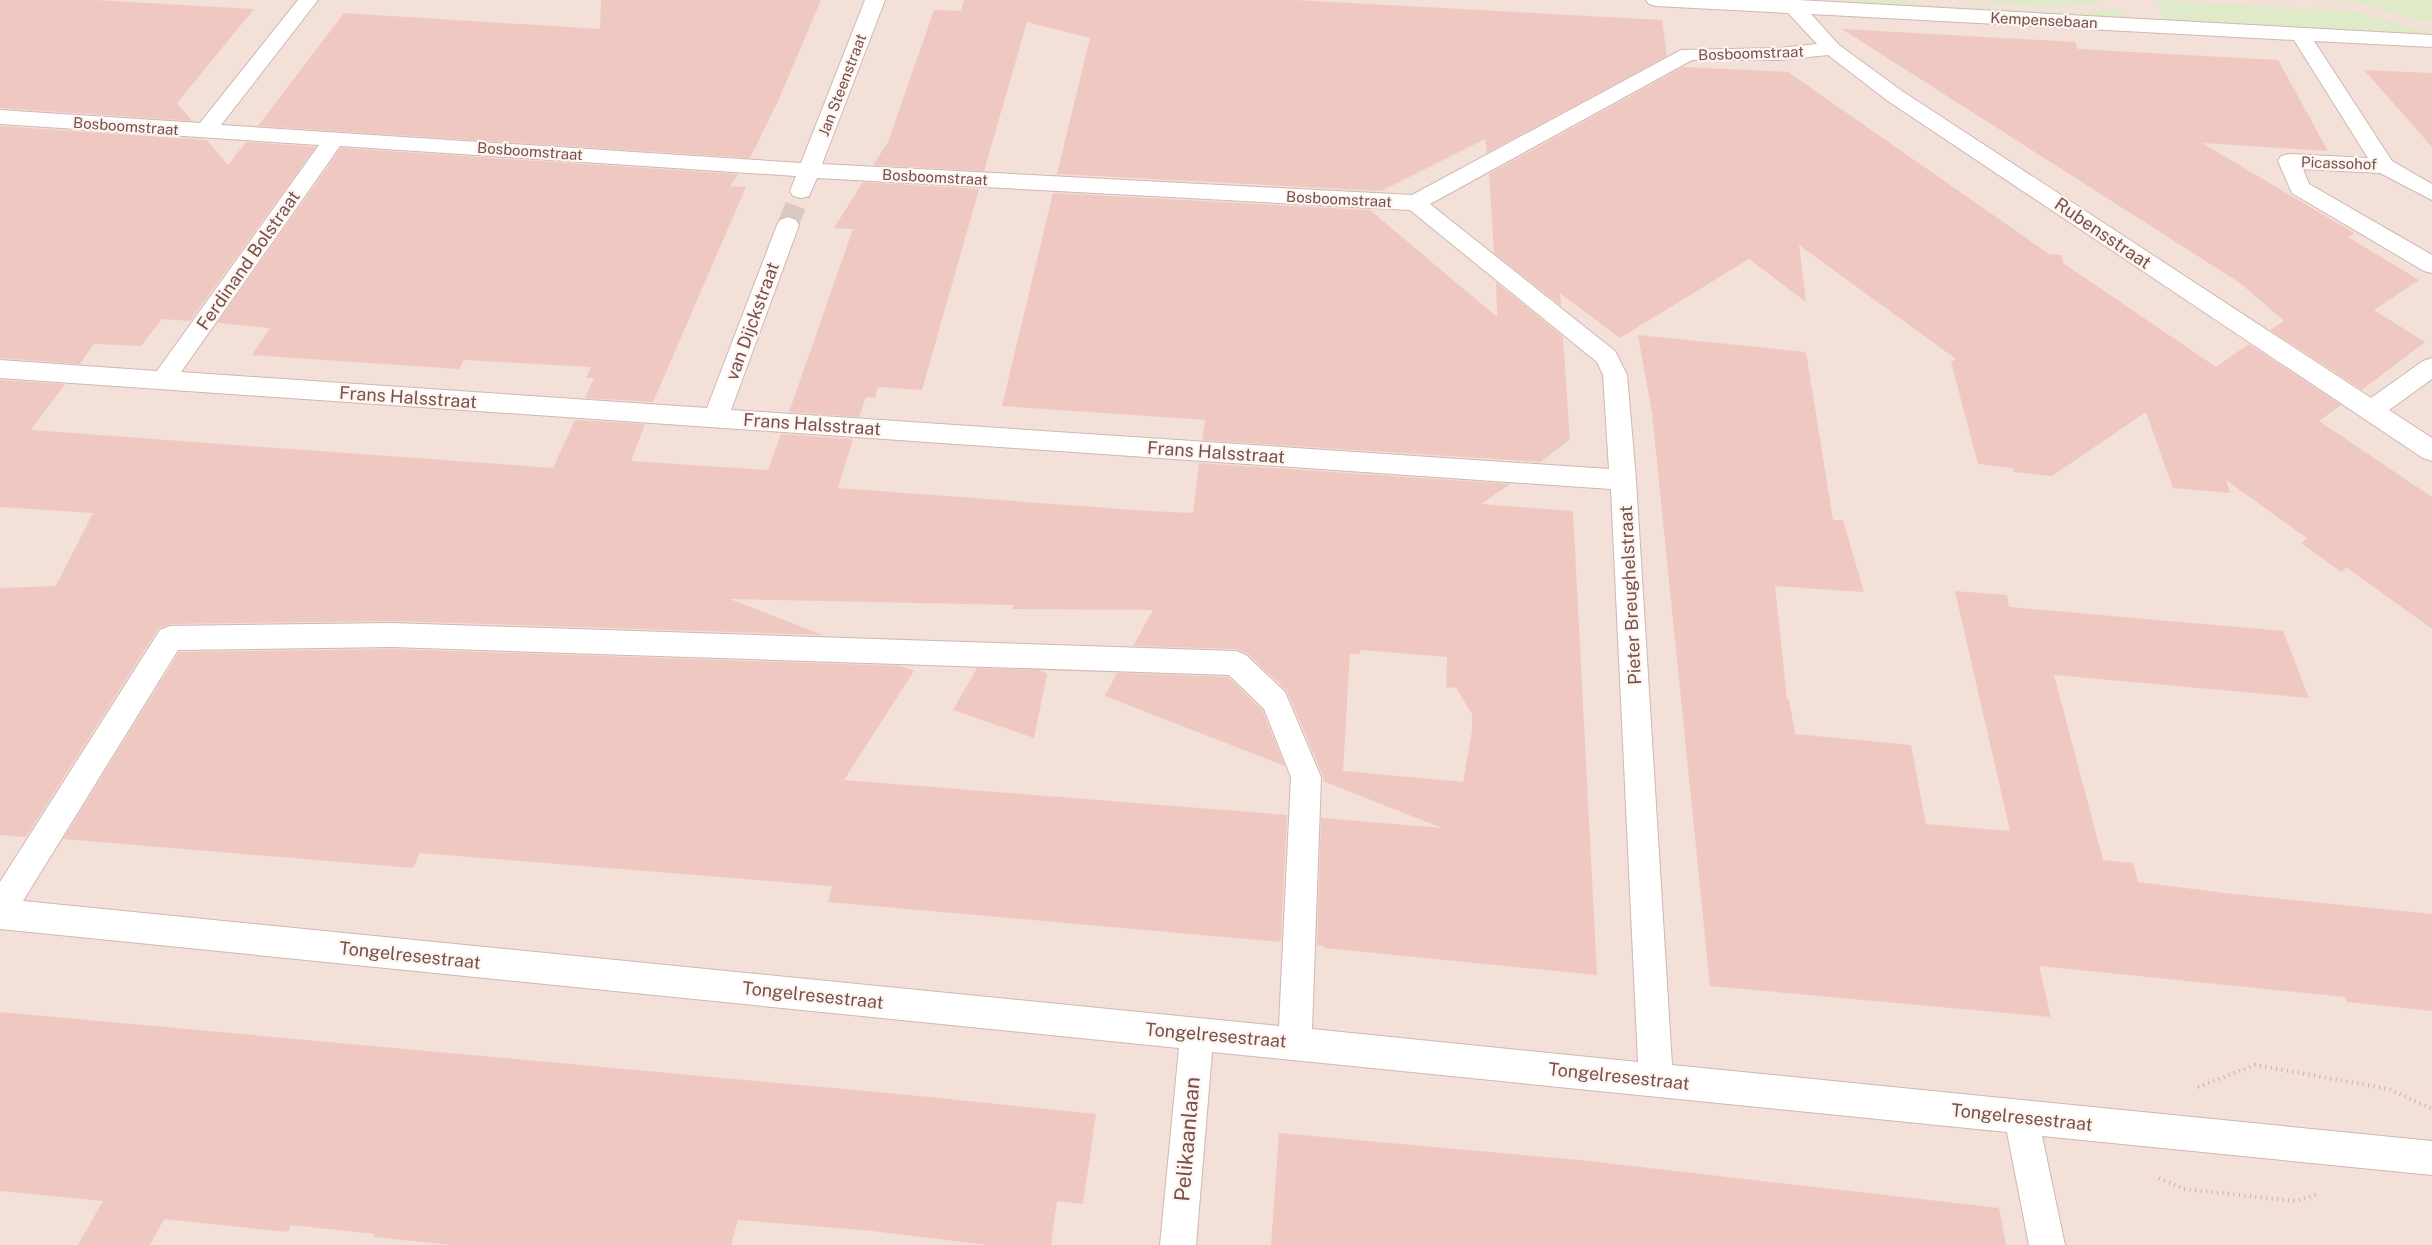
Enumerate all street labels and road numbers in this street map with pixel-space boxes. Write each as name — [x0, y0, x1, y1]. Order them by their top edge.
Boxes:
street label: Kempensebaan — [1990, 9, 2098, 31]
street label: Jan Steenstraat — [815, 31, 869, 139]
street label: Bosboomstraat — [1698, 43, 1804, 63]
street label: Bosboomstraat — [73, 114, 180, 138]
street label: Bosboomstraat — [477, 139, 584, 163]
street label: Picassohof — [2301, 153, 2377, 173]
street label: Bosboomstraat — [882, 166, 988, 188]
street label: Ferdinand Bolstraat — [192, 186, 304, 334]
street label: Bosboomstraat — [1286, 188, 1392, 210]
street label: Rubensstraat — [2051, 193, 2155, 273]
street label: van Dijckstraat — [721, 259, 783, 383]
street label: Frans Halsstraat — [338, 382, 478, 412]
street label: Frans Halsstraat — [742, 409, 882, 439]
street label: Frans Halsstraat — [1146, 437, 1286, 467]
street label: Pieter Breughelstraat — [1615, 505, 1645, 685]
street label: Tongelresestraat — [338, 937, 482, 973]
street label: Tongelresestraat — [741, 977, 885, 1013]
street label: Tongelresestraat — [1144, 1018, 1288, 1052]
street label: Tongelresestraat — [1547, 1058, 1691, 1094]
street label: Pelikaanlaan — [1169, 1076, 1205, 1202]
street label: Tongelresestraat — [1950, 1099, 2094, 1135]

